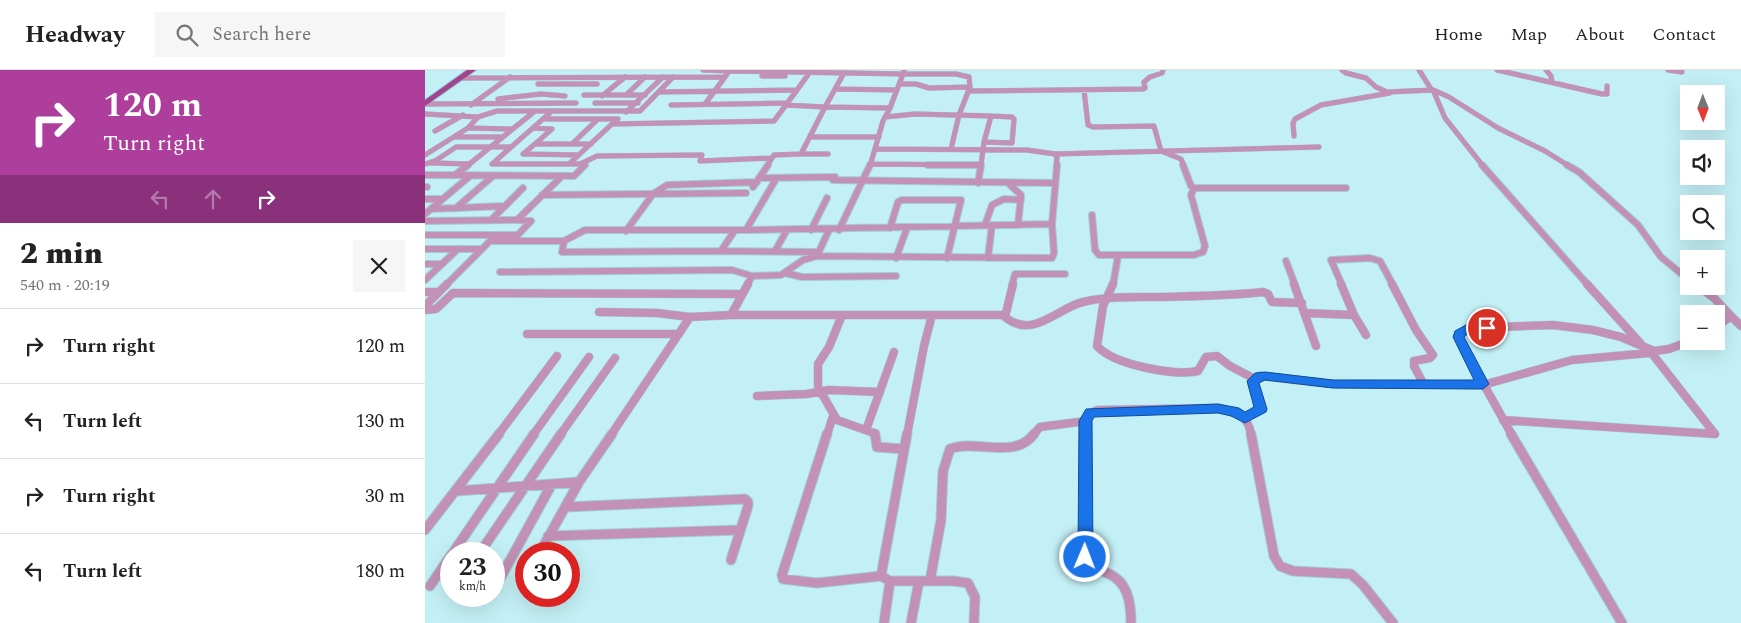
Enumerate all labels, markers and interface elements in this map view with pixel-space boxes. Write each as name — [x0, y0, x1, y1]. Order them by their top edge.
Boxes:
search box — [155, 12, 505, 57]
text: Headway — [25, 17, 125, 53]
text: Search here — [213, 20, 311, 49]
icon: search — [173, 21, 201, 49]
text: Home — [1434, 21, 1483, 48]
text: Map — [1511, 21, 1547, 48]
text: About — [1575, 21, 1625, 48]
text: Contact — [1653, 21, 1716, 48]
text: 120 m — [103, 79, 202, 132]
north arrow — [1680, 85, 1725, 130]
map controls — [1680, 85, 1725, 350]
icon: right — [20, 90, 85, 155]
text: Turn right — [103, 127, 205, 160]
button: sound — [1680, 140, 1725, 185]
icon: left — [146, 185, 174, 213]
icon: ahead — [199, 185, 227, 213]
icon: right — [252, 185, 280, 213]
button: search — [1680, 195, 1725, 240]
text: 2 min — [20, 231, 103, 277]
button: close — [353, 240, 405, 292]
button: + — [1680, 250, 1725, 295]
text: 540 m · 20:19 — [20, 273, 110, 297]
button: − — [1680, 305, 1725, 350]
pin — [1466, 307, 1508, 349]
icon: arrive — [1473, 314, 1501, 342]
icon: right — [20, 332, 48, 360]
text: Turn right — [63, 332, 156, 361]
text: 120 m — [355, 332, 405, 361]
icon: left — [20, 407, 48, 435]
text: Turn left — [63, 407, 142, 436]
text: 130 m — [355, 407, 405, 436]
icon: right — [20, 482, 48, 510]
text: Turn right — [63, 482, 156, 511]
text: 30 m — [365, 482, 405, 511]
position arrow — [1058, 530, 1110, 582]
speed limit sign: 30 — [515, 542, 580, 607]
text: 23 — [458, 549, 487, 587]
icon: left — [20, 557, 48, 585]
text: Turn left — [63, 557, 142, 586]
text: 180 m — [355, 557, 405, 586]
text: km/h — [459, 577, 486, 596]

